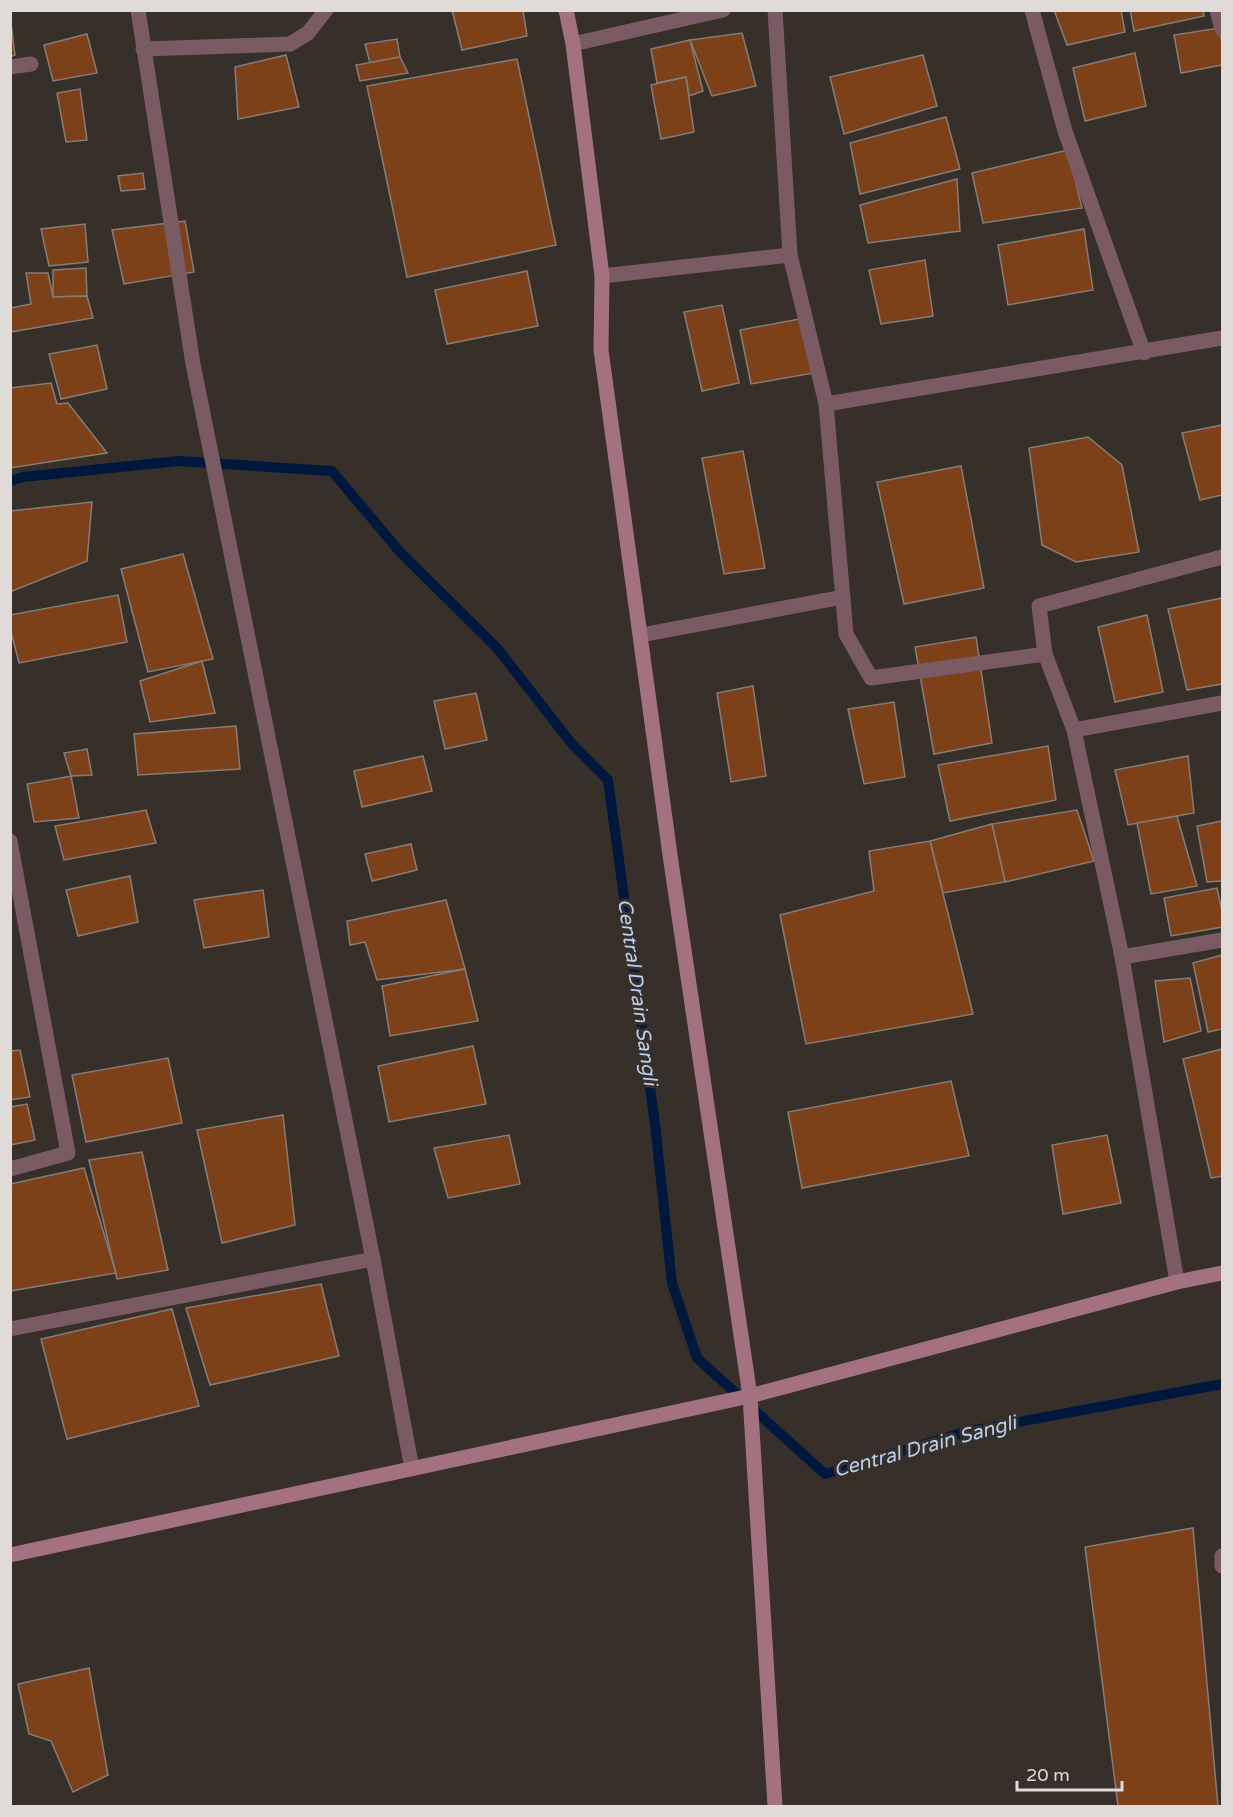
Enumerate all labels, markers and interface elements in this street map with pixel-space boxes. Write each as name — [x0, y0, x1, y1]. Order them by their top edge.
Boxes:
water label: Central Drain Sangli — [612, 897, 662, 1090]
water label: Central Drain Sangli — [831, 1410, 1022, 1483]
scale bar — [1017, 1754, 1122, 1792]
text: 20 m — [1026, 1764, 1070, 1786]

